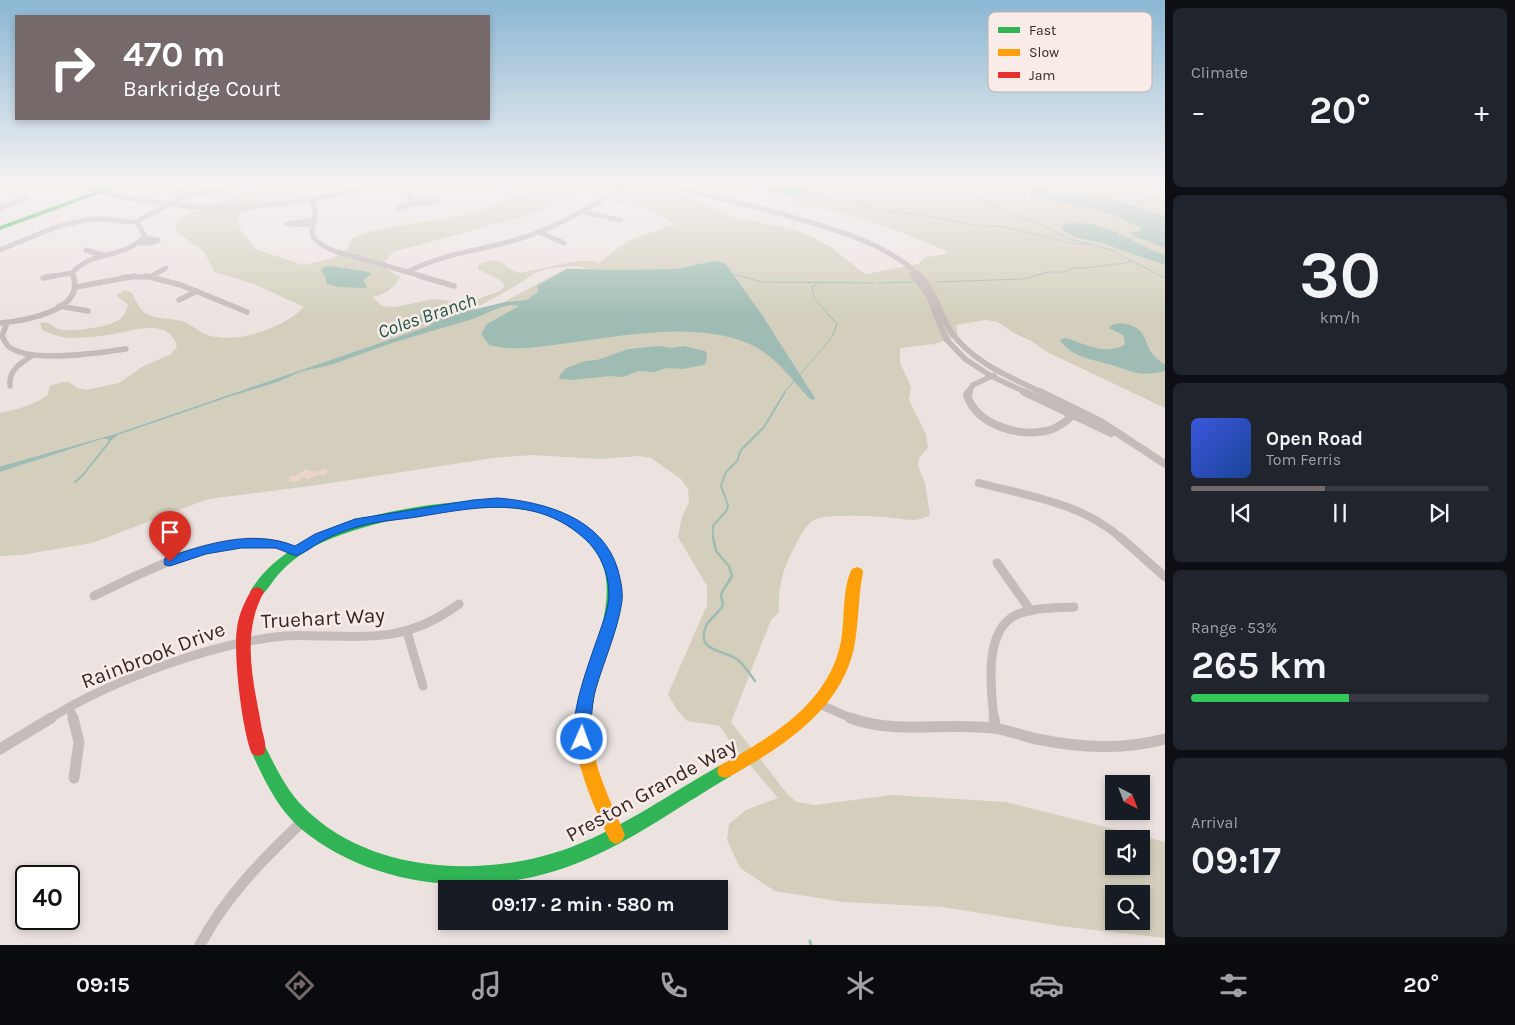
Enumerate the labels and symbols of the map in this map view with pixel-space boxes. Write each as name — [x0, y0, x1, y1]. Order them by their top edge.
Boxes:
legend — [988, 12, 1152, 92]
text: Fast — [1029, 22, 1056, 39]
text: Slow — [1029, 44, 1059, 61]
text: Jam — [1029, 67, 1055, 84]
water label: Coles Branch — [375, 289, 479, 343]
pin — [149, 511, 191, 562]
street label: Truehart Way — [260, 603, 386, 633]
street label: Rainbrook Drive — [78, 617, 228, 693]
position arrow — [555, 712, 607, 764]
street label: Preston Grande Way — [562, 733, 741, 847]
north arrow — [1105, 775, 1150, 820]
speed limit sign: 40 — [15, 865, 80, 930]

